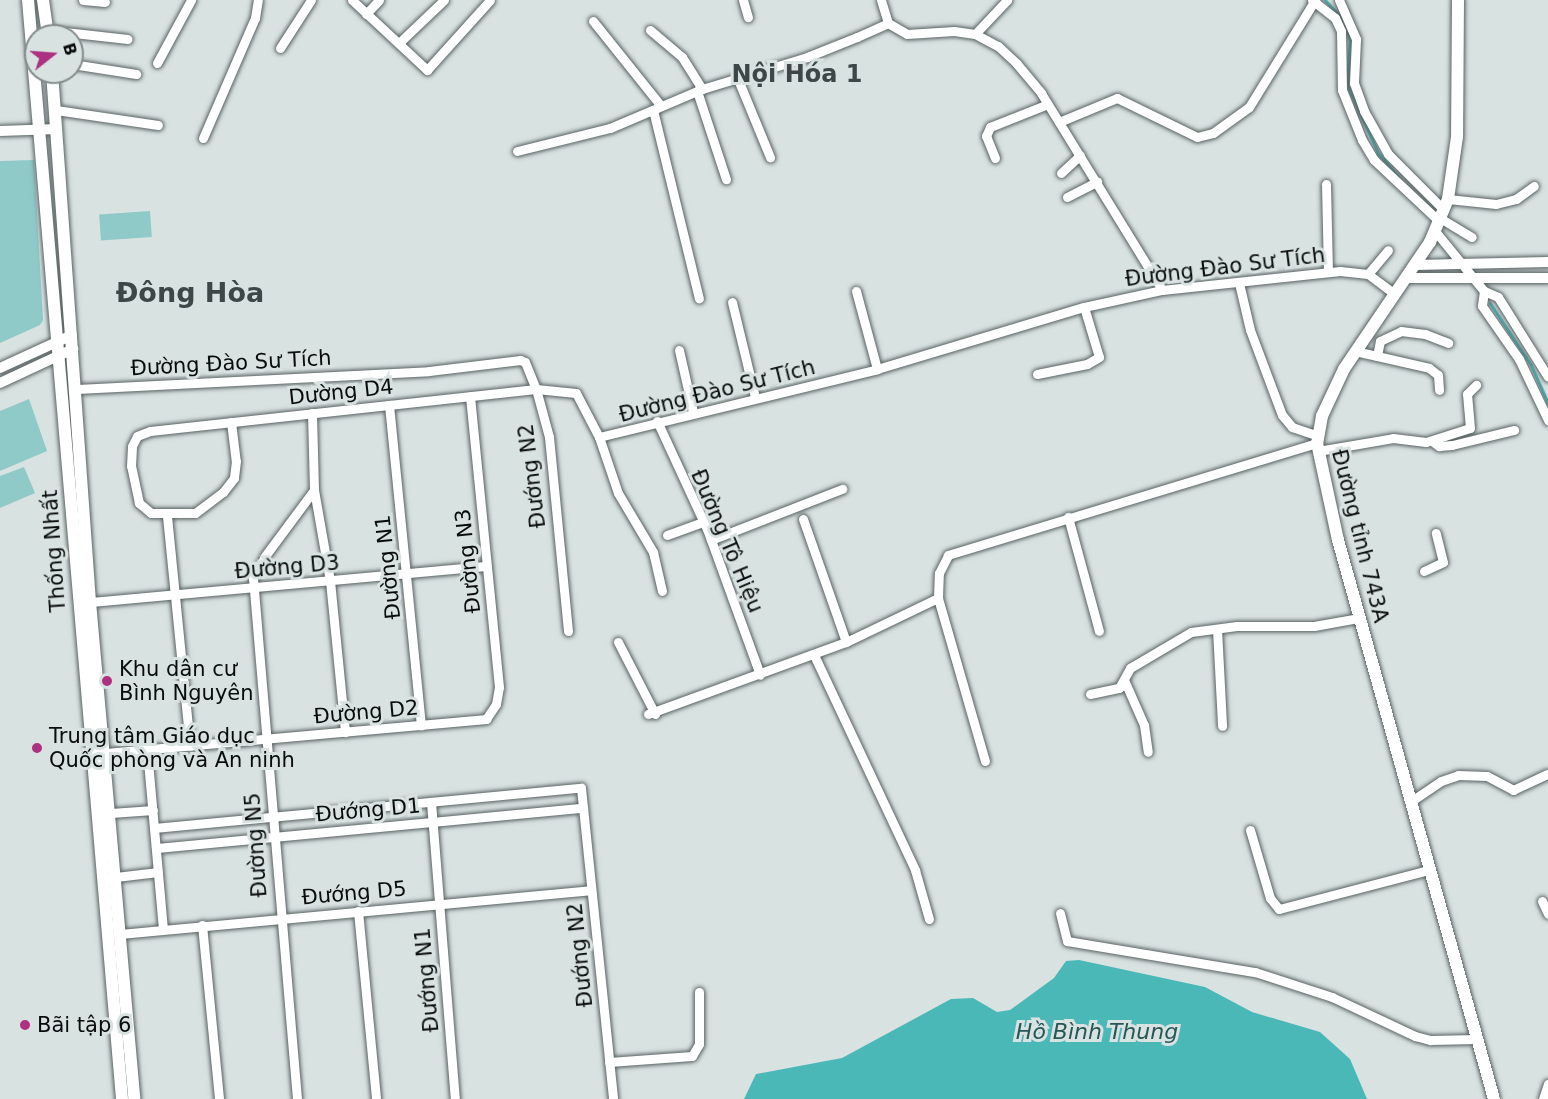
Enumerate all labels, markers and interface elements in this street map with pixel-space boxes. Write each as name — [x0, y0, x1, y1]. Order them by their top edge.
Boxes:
north arrow — [24, 24, 84, 84]
text: B — [59, 41, 81, 58]
district label: Nội Hóa 1 — [732, 61, 862, 89]
street label: Đường Đào Sư Tích — [1124, 242, 1326, 292]
district label: Đông Hòa — [116, 277, 264, 309]
street label: Đường Đào Sư Tích — [130, 345, 332, 381]
street label: Đường Đào Sư Tích — [616, 354, 818, 428]
street label: Dường D4 — [287, 374, 395, 410]
street label: Đướng N2 — [513, 422, 551, 530]
street label: Đường tỉnh 743A — [1326, 447, 1394, 625]
street label: Đường Tô Hiệu — [685, 466, 769, 616]
street label: Thống Nhất — [37, 489, 71, 613]
street label: Đường N3 — [450, 508, 486, 614]
street label: Đường N1 — [370, 514, 406, 620]
street label: Đường D3 — [233, 550, 341, 584]
place label: Khu dân cư Bình Nguyên — [119, 656, 254, 706]
marker: Khu dân cư Bình Nguyên — [100, 674, 114, 688]
street label: Đường D2 — [312, 695, 420, 729]
place label: Trung tâm Giáo dục Quốc phòng và An ninh — [49, 723, 295, 773]
marker: Trung tâm Giáo dục Quốc phòng và An ninh — [30, 741, 44, 755]
street label: Đường N5 — [240, 792, 272, 898]
street label: Đướng D1 — [314, 793, 422, 827]
street label: Đướng D5 — [300, 876, 408, 910]
street label: Đướng N2 — [562, 902, 598, 1008]
street label: Đướng N1 — [410, 927, 444, 1033]
place label: Bãi tập 6 — [37, 1012, 131, 1038]
marker: Bãi tập 6 — [18, 1018, 32, 1032]
water label: Hồ Bình Thung — [1016, 1019, 1178, 1045]

